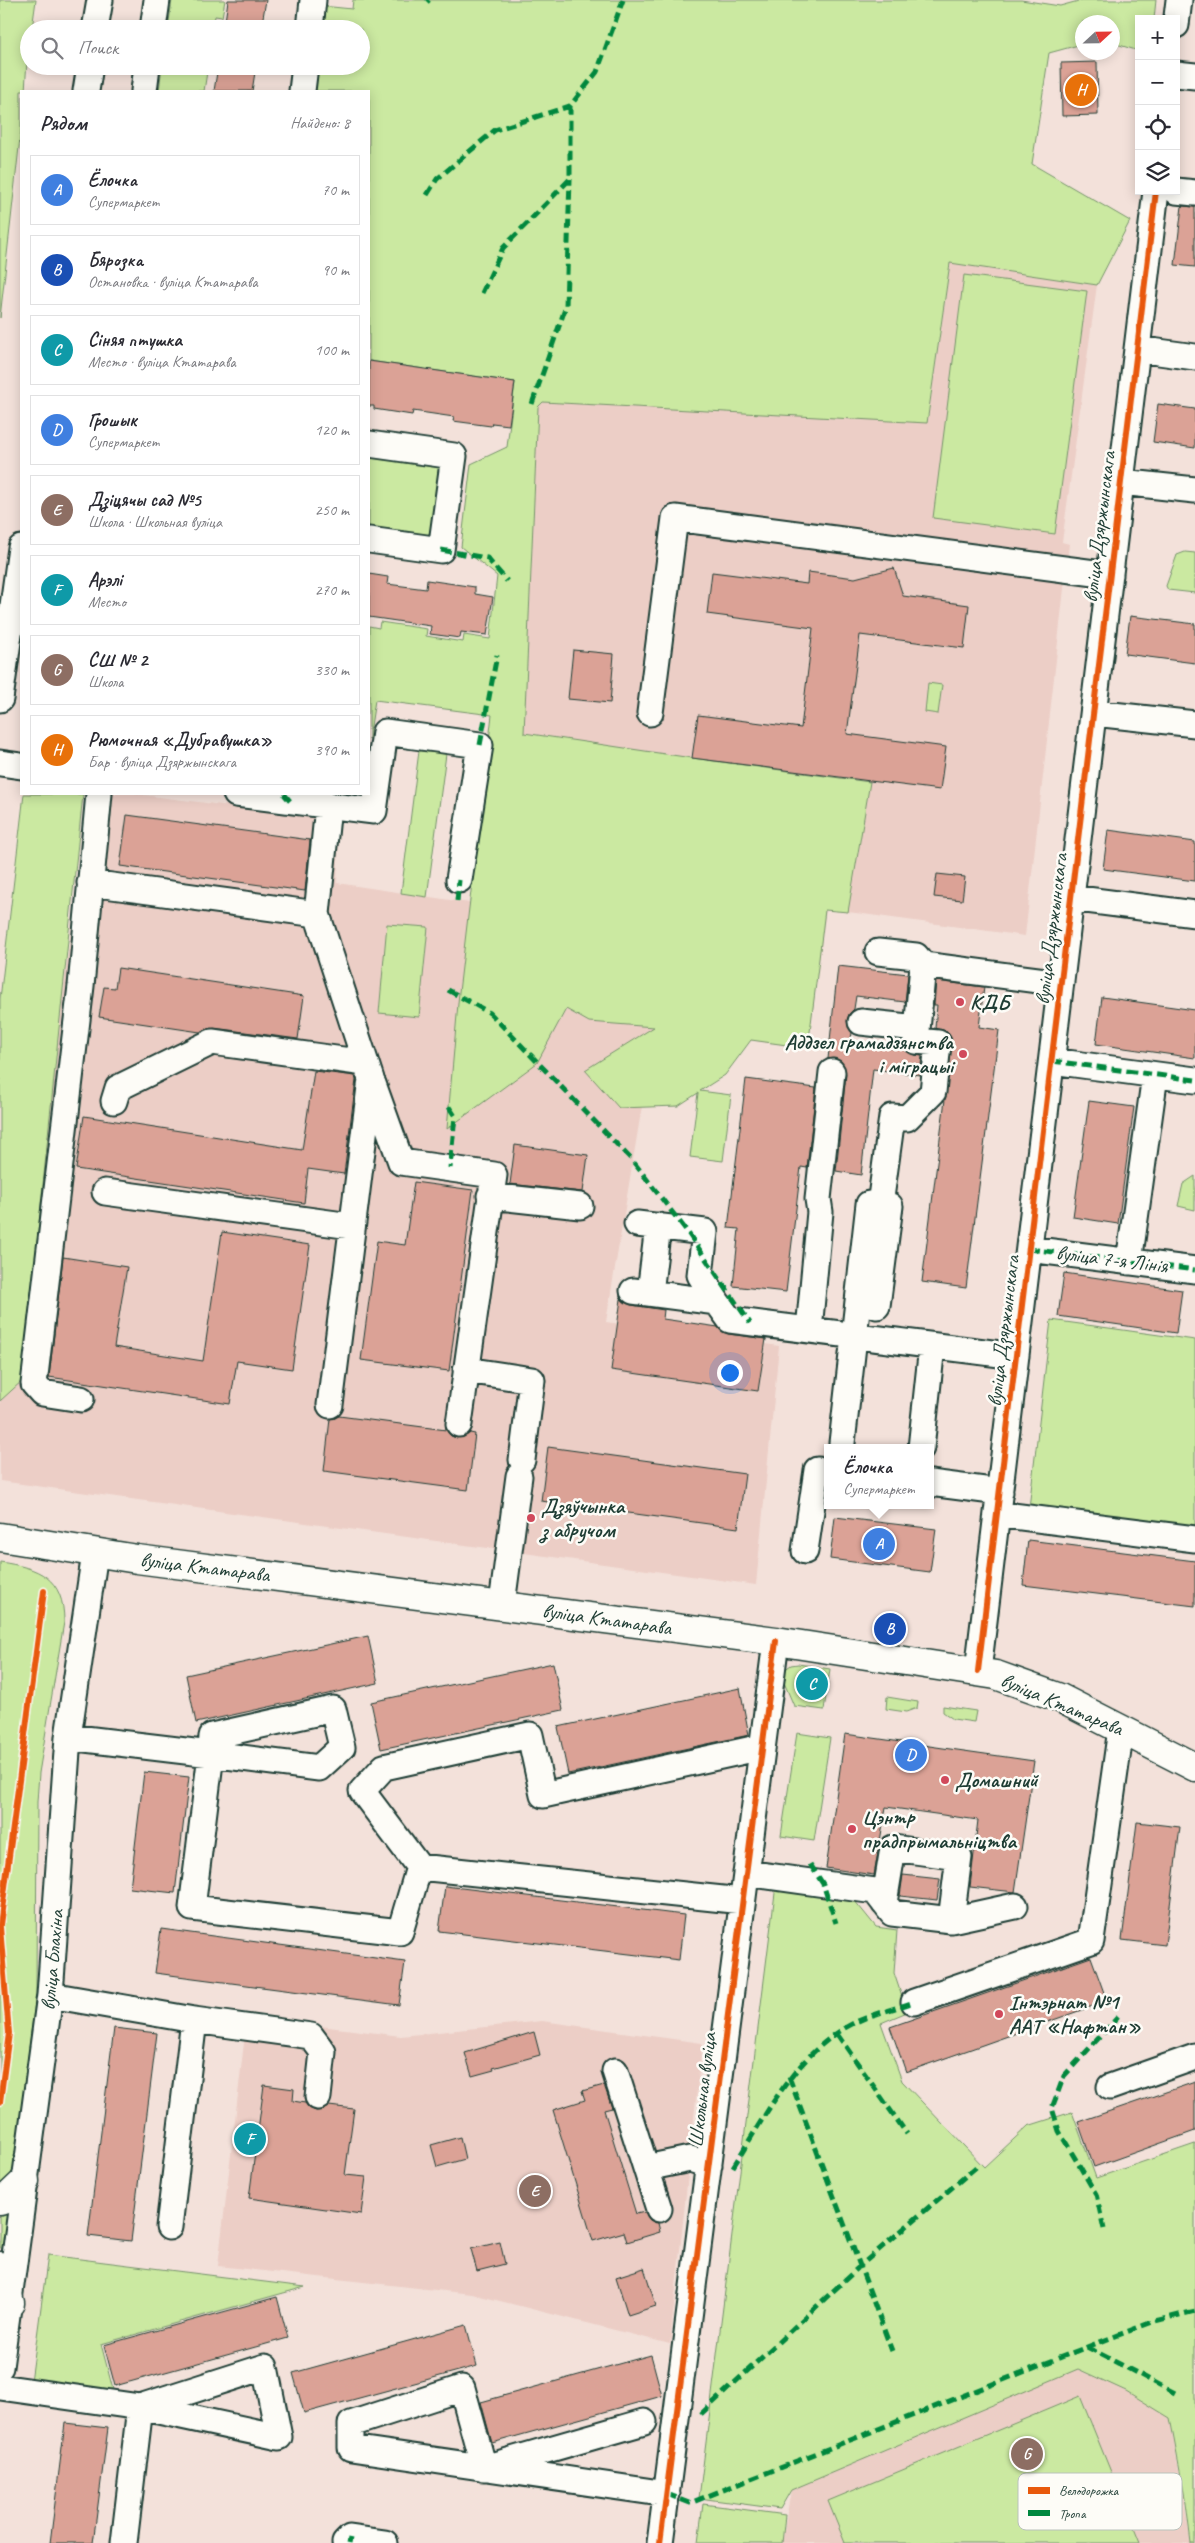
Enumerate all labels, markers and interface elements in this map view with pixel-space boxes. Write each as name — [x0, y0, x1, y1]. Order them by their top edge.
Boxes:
north arrow — [1075, 15, 1120, 60]
map controls — [1135, 15, 1180, 195]
button: + — [1135, 15, 1180, 60]
search box — [20, 20, 370, 75]
icon: search — [38, 34, 66, 62]
text: Поиск — [78, 36, 118, 60]
button: − — [1135, 60, 1180, 105]
pin: H — [1065, 71, 1097, 109]
button: locate — [1135, 105, 1180, 150]
text: Рядом — [40, 110, 87, 136]
text: Найдено: 8 — [290, 113, 350, 133]
button: layers — [1135, 150, 1180, 195]
text: Ёлочка — [88, 168, 137, 192]
text: A — [53, 180, 61, 200]
text: 70 m — [322, 180, 349, 200]
text: Супермаркет — [88, 192, 159, 212]
text: Бярозка — [88, 248, 143, 272]
text: B — [53, 260, 61, 280]
text: 90 m — [322, 260, 349, 280]
text: Остановка · вуліца Ктатарава — [88, 272, 258, 292]
text: Сіняя птушка — [88, 328, 182, 352]
text: C — [53, 340, 61, 360]
text: 100 m — [315, 340, 349, 360]
text: Место · вуліца Ктатарава — [88, 352, 236, 372]
text: Грошык — [88, 408, 137, 432]
text: D — [52, 420, 62, 440]
text: 120 m — [315, 420, 349, 440]
text: Супермаркет — [88, 432, 159, 452]
street label: вуліца Дзяржынскага — [1077, 448, 1121, 604]
text: Дзіцячы сад №5 — [88, 488, 201, 512]
text: E — [53, 500, 61, 520]
text: 250 m — [315, 500, 349, 520]
text: Школа · Школьная вуліца — [88, 512, 222, 532]
text: Арэлі — [88, 568, 122, 592]
text: F — [53, 580, 61, 600]
text: 270 m — [315, 580, 349, 600]
text: Место — [88, 592, 126, 612]
text: СШ № 2 — [88, 648, 148, 672]
text: G — [53, 660, 61, 680]
text: 330 m — [315, 660, 349, 680]
text: Школа — [88, 672, 123, 692]
text: Рюмочная «Дубравушка» — [88, 728, 272, 752]
text: H — [52, 740, 62, 760]
text: 390 m — [315, 740, 349, 760]
text: Бар · вуліца Дзяржынскага — [88, 752, 236, 772]
street label: вуліца Дзяржынскага — [1029, 850, 1073, 1006]
place label: КДБ — [970, 989, 1012, 1015]
marker: КДБ — [954, 996, 966, 1008]
place label: Аддзел грамадзянства і міграцыі — [785, 1029, 956, 1079]
marker: Аддзел грамадзянства і міграцыі — [957, 1048, 969, 1060]
street label: вуліца 7-я Лінія — [1055, 1239, 1171, 1279]
street label: вуліца Дзяржынскага — [981, 1252, 1025, 1408]
your location — [717, 1360, 743, 1386]
popup — [824, 1444, 934, 1509]
text: Ёлочка — [843, 1455, 892, 1479]
text: Супермаркет — [843, 1479, 915, 1499]
place label: Дзяўчынка з абручом — [538, 1493, 626, 1544]
marker: Дзяўчынка з абручом — [525, 1512, 537, 1524]
pin: A — [863, 1525, 895, 1563]
street label: вуліца Ктатарава — [139, 1546, 273, 1588]
street label: вуліца Ктатарава — [541, 1597, 675, 1641]
pin: B — [874, 1610, 906, 1648]
pin: C — [796, 1665, 828, 1703]
street label: вуліца Ктатарава — [997, 1667, 1128, 1742]
pin: D — [895, 1736, 927, 1774]
place label: Домашний — [955, 1767, 1040, 1793]
marker: Домашний — [939, 1774, 951, 1786]
place label: Цэнтр прадпрымальніцтва — [862, 1804, 1018, 1854]
marker: Цэнтр прадпрымальніцтва — [846, 1823, 858, 1835]
street label: вуліца Блахіна — [35, 1907, 69, 2011]
place label: Інтэрнат №1 ААТ «Нафтан» — [1009, 1989, 1141, 2039]
marker: Інтэрнат №1 ААТ «Нафтан» — [993, 2008, 1005, 2020]
street label: Школьная вуліца — [682, 2029, 722, 2149]
pin: F — [234, 2120, 266, 2158]
pin: E — [519, 2172, 551, 2210]
pin: G — [1011, 2435, 1043, 2473]
legend — [1018, 2473, 1182, 2530]
text: Велодорожка — [1059, 2482, 1120, 2499]
text: Тропа — [1059, 2505, 1087, 2522]

